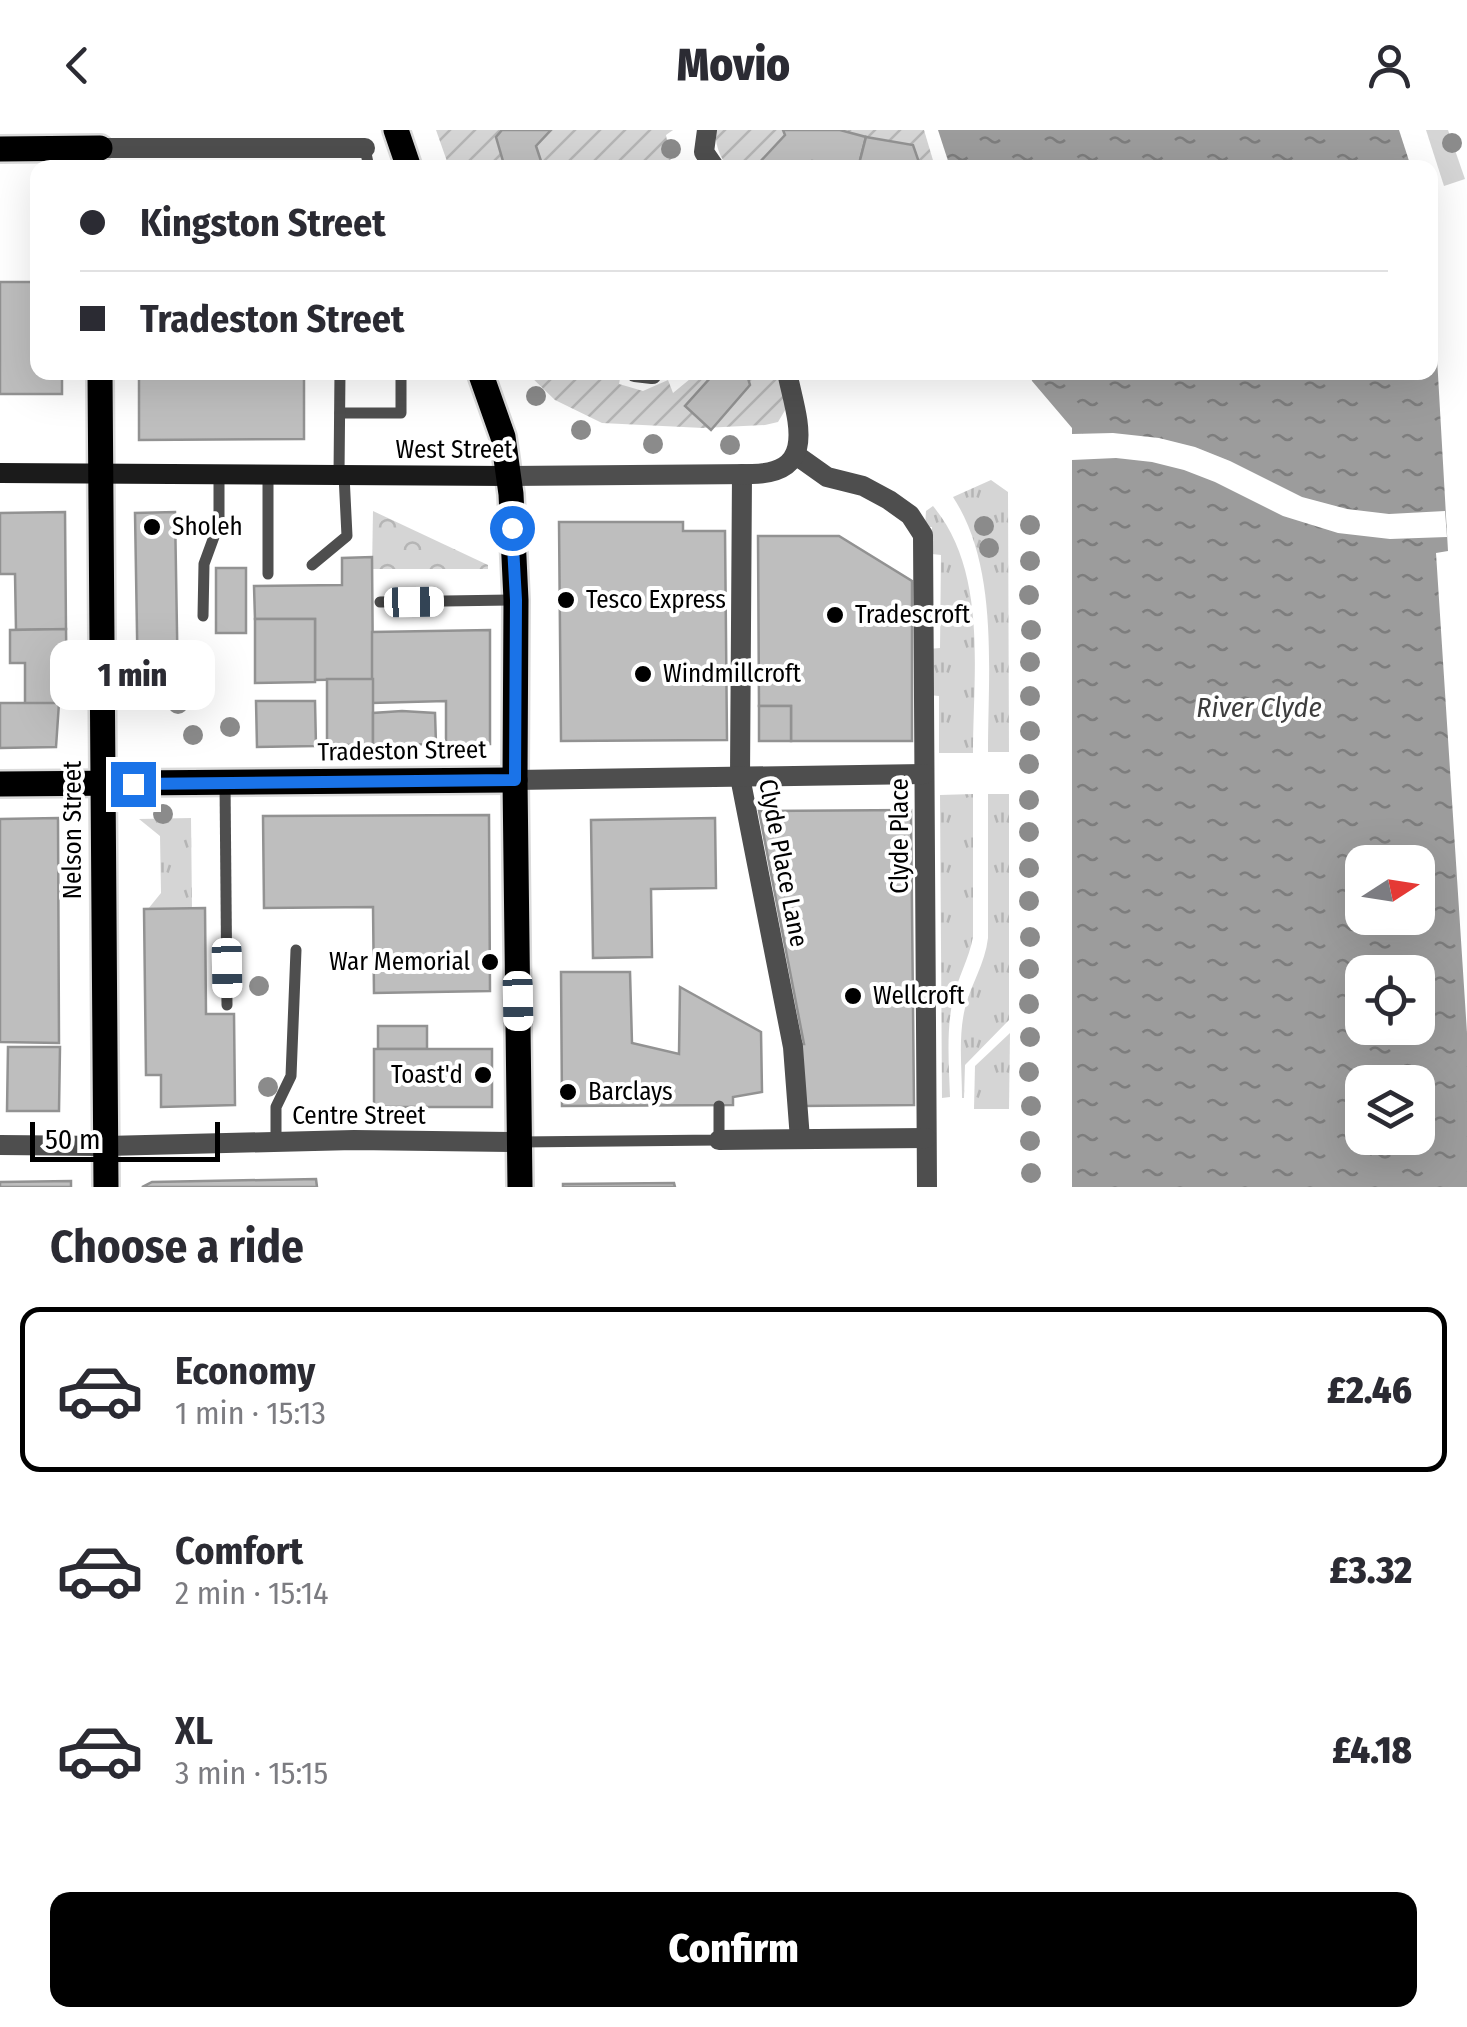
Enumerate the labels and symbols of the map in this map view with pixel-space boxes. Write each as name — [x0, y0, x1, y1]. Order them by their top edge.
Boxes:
street label: West Street — [395, 435, 513, 465]
route start — [490, 506, 535, 551]
place label: Sholeh — [172, 512, 243, 542]
marker: Sholeh — [141, 516, 163, 538]
place label: Tesco Express — [586, 585, 726, 615]
car — [384, 586, 444, 618]
marker: Tesco Express — [555, 589, 577, 611]
place label: Tradescroft — [855, 600, 971, 630]
marker: Tradescroft — [824, 604, 846, 626]
callout: 1 min — [51, 639, 216, 709]
place label: Windmillcroft — [663, 659, 802, 689]
marker: Windmillcroft — [632, 663, 654, 685]
water label: River Clyde — [1196, 691, 1322, 724]
street label: Tradeston Street — [317, 735, 488, 767]
street label: Nelson Street — [58, 760, 88, 899]
route end — [111, 762, 156, 807]
street label: Clyde Place Lane — [752, 777, 814, 949]
street label: Clyde Place — [885, 778, 915, 894]
north arrow — [1345, 845, 1435, 935]
car — [211, 938, 243, 998]
place label: War Memorial — [329, 947, 470, 977]
marker: War Memorial — [479, 951, 501, 973]
car — [502, 971, 534, 1031]
place label: Wellcroft — [873, 981, 965, 1011]
marker: Wellcroft — [842, 985, 864, 1007]
place label: Toast'd — [391, 1060, 463, 1090]
marker: Toast'd — [472, 1064, 494, 1086]
place label: Barclays — [588, 1077, 673, 1107]
marker: Barclays — [557, 1081, 579, 1103]
street label: Centre Street — [292, 1101, 427, 1131]
scale bar — [30, 1117, 220, 1162]

